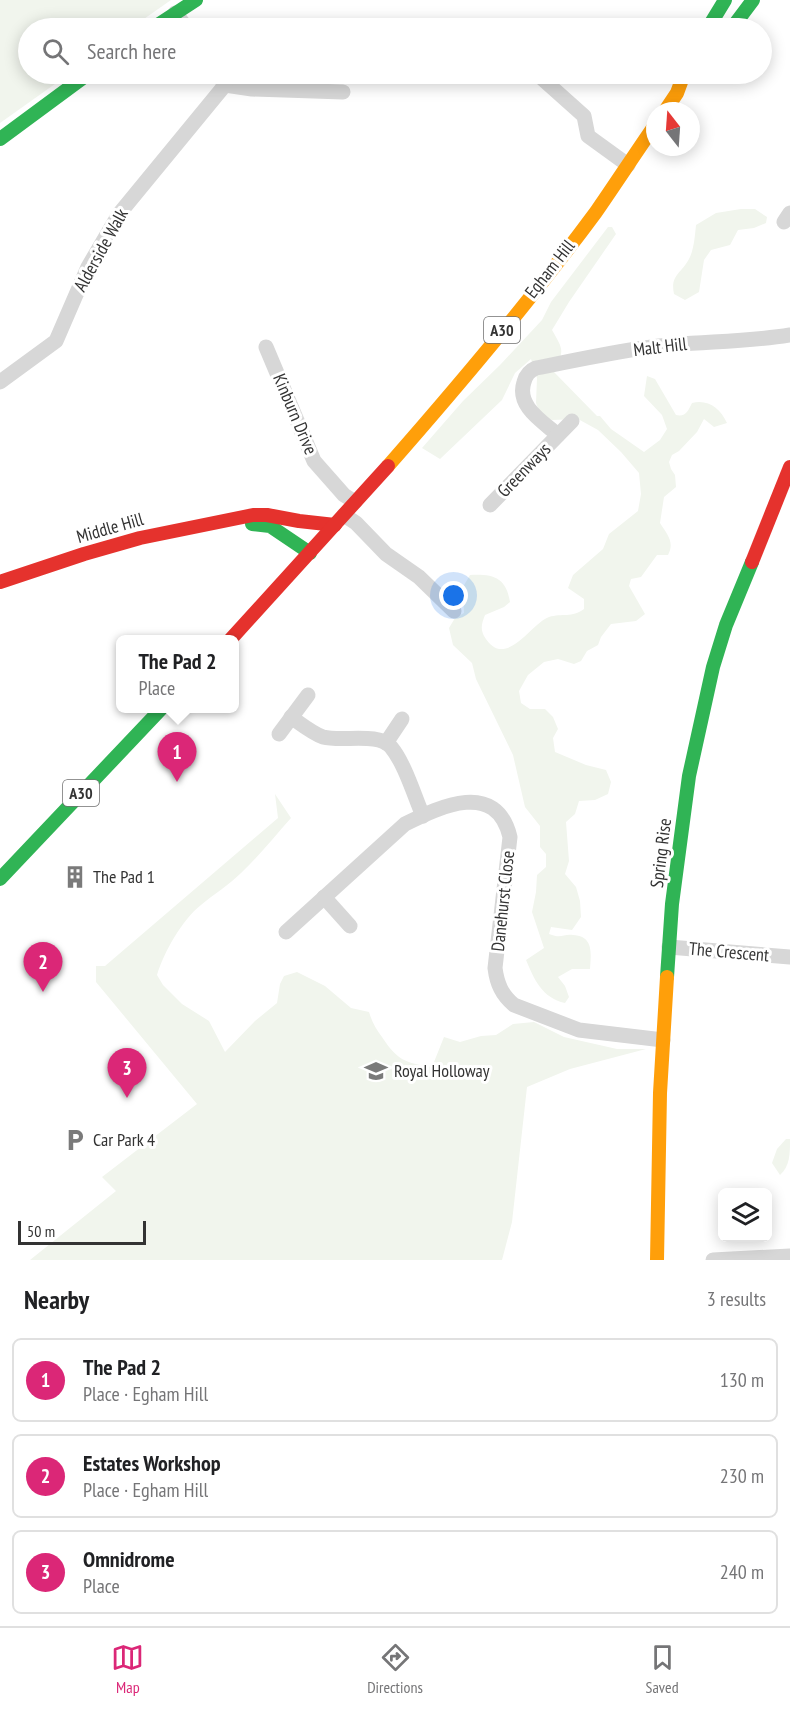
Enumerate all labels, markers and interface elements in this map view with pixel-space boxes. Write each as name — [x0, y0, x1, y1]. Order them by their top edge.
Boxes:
search box — [18, 18, 772, 84]
icon: search — [39, 35, 72, 68]
text: Search here — [87, 37, 176, 65]
north arrow — [646, 102, 700, 156]
street label: Alderside Walk — [68, 204, 133, 295]
street label: Egham Hill — [520, 234, 580, 303]
road number: A30 — [484, 317, 520, 343]
street label: Malt Hill — [632, 332, 689, 361]
street label: Kinburn Drive — [268, 370, 323, 458]
street label: Greenways — [492, 438, 555, 502]
street label: Middle Hill — [74, 507, 147, 548]
your location — [439, 581, 468, 610]
popup — [116, 635, 239, 713]
text: The Pad 2 — [138, 647, 217, 675]
text: Place — [138, 675, 175, 701]
pin: 1 — [158, 732, 196, 782]
road number: A30 — [63, 780, 99, 806]
street label: Spring Rise — [645, 817, 676, 889]
street label: Danehurst Close — [486, 849, 519, 952]
building icon: The Pad 1 — [62, 864, 88, 890]
place label: The Pad 1 — [93, 865, 155, 888]
street label: The Crescent — [688, 937, 770, 966]
pin: 2 — [24, 942, 63, 992]
pin: 3 — [108, 1048, 146, 1098]
school or university icon: Royal Holloway — [363, 1058, 389, 1084]
place label: Royal Holloway — [394, 1059, 490, 1082]
parking icon: Car Park 4 — [62, 1127, 88, 1153]
place label: Car Park 4 — [93, 1128, 155, 1151]
map controls — [718, 1188, 772, 1242]
button: layers — [718, 1188, 772, 1242]
scale bar — [18, 1218, 146, 1246]
text: 50 m — [27, 1221, 55, 1241]
text: Nearby — [24, 1283, 89, 1316]
text: 3 results — [707, 1286, 766, 1312]
text: The Pad 2 — [83, 1353, 161, 1381]
text: 1 — [41, 1367, 50, 1393]
text: 130 m — [720, 1367, 764, 1393]
text: Place · Egham Hill — [83, 1381, 208, 1407]
text: Estates Workshop — [83, 1449, 221, 1477]
text: 2 — [41, 1463, 50, 1489]
text: 230 m — [720, 1463, 764, 1489]
text: Place · Egham Hill — [83, 1477, 208, 1503]
text: Omnidrome — [83, 1545, 175, 1573]
text: 3 — [41, 1559, 50, 1585]
text: 240 m — [720, 1559, 764, 1585]
text: Place — [83, 1573, 120, 1599]
tab: Map — [111, 1641, 144, 1697]
tab: Directions — [367, 1641, 423, 1697]
tab: Saved — [646, 1641, 679, 1697]

